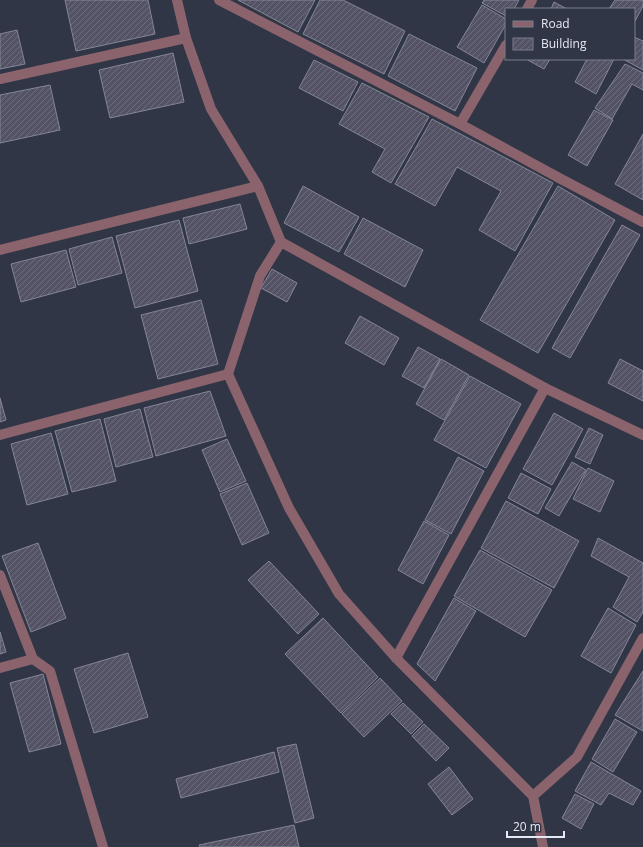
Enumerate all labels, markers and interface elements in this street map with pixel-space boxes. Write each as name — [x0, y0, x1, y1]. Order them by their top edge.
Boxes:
legend — [505, 8, 635, 60]
text: Road — [541, 15, 570, 32]
text: Building — [541, 35, 587, 52]
scale bar — [507, 813, 564, 839]
text: 20 m — [513, 818, 541, 835]

